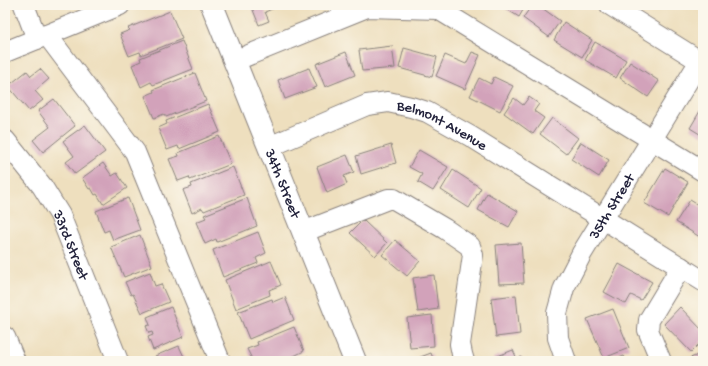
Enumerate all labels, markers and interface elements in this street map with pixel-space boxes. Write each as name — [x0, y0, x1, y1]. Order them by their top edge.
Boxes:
street label: Belmont Avenue — [394, 97, 490, 156]
street label: 34th Street — [259, 146, 304, 223]
street label: 35th Street — [585, 169, 641, 244]
street label: 33rd Street — [48, 206, 92, 284]

